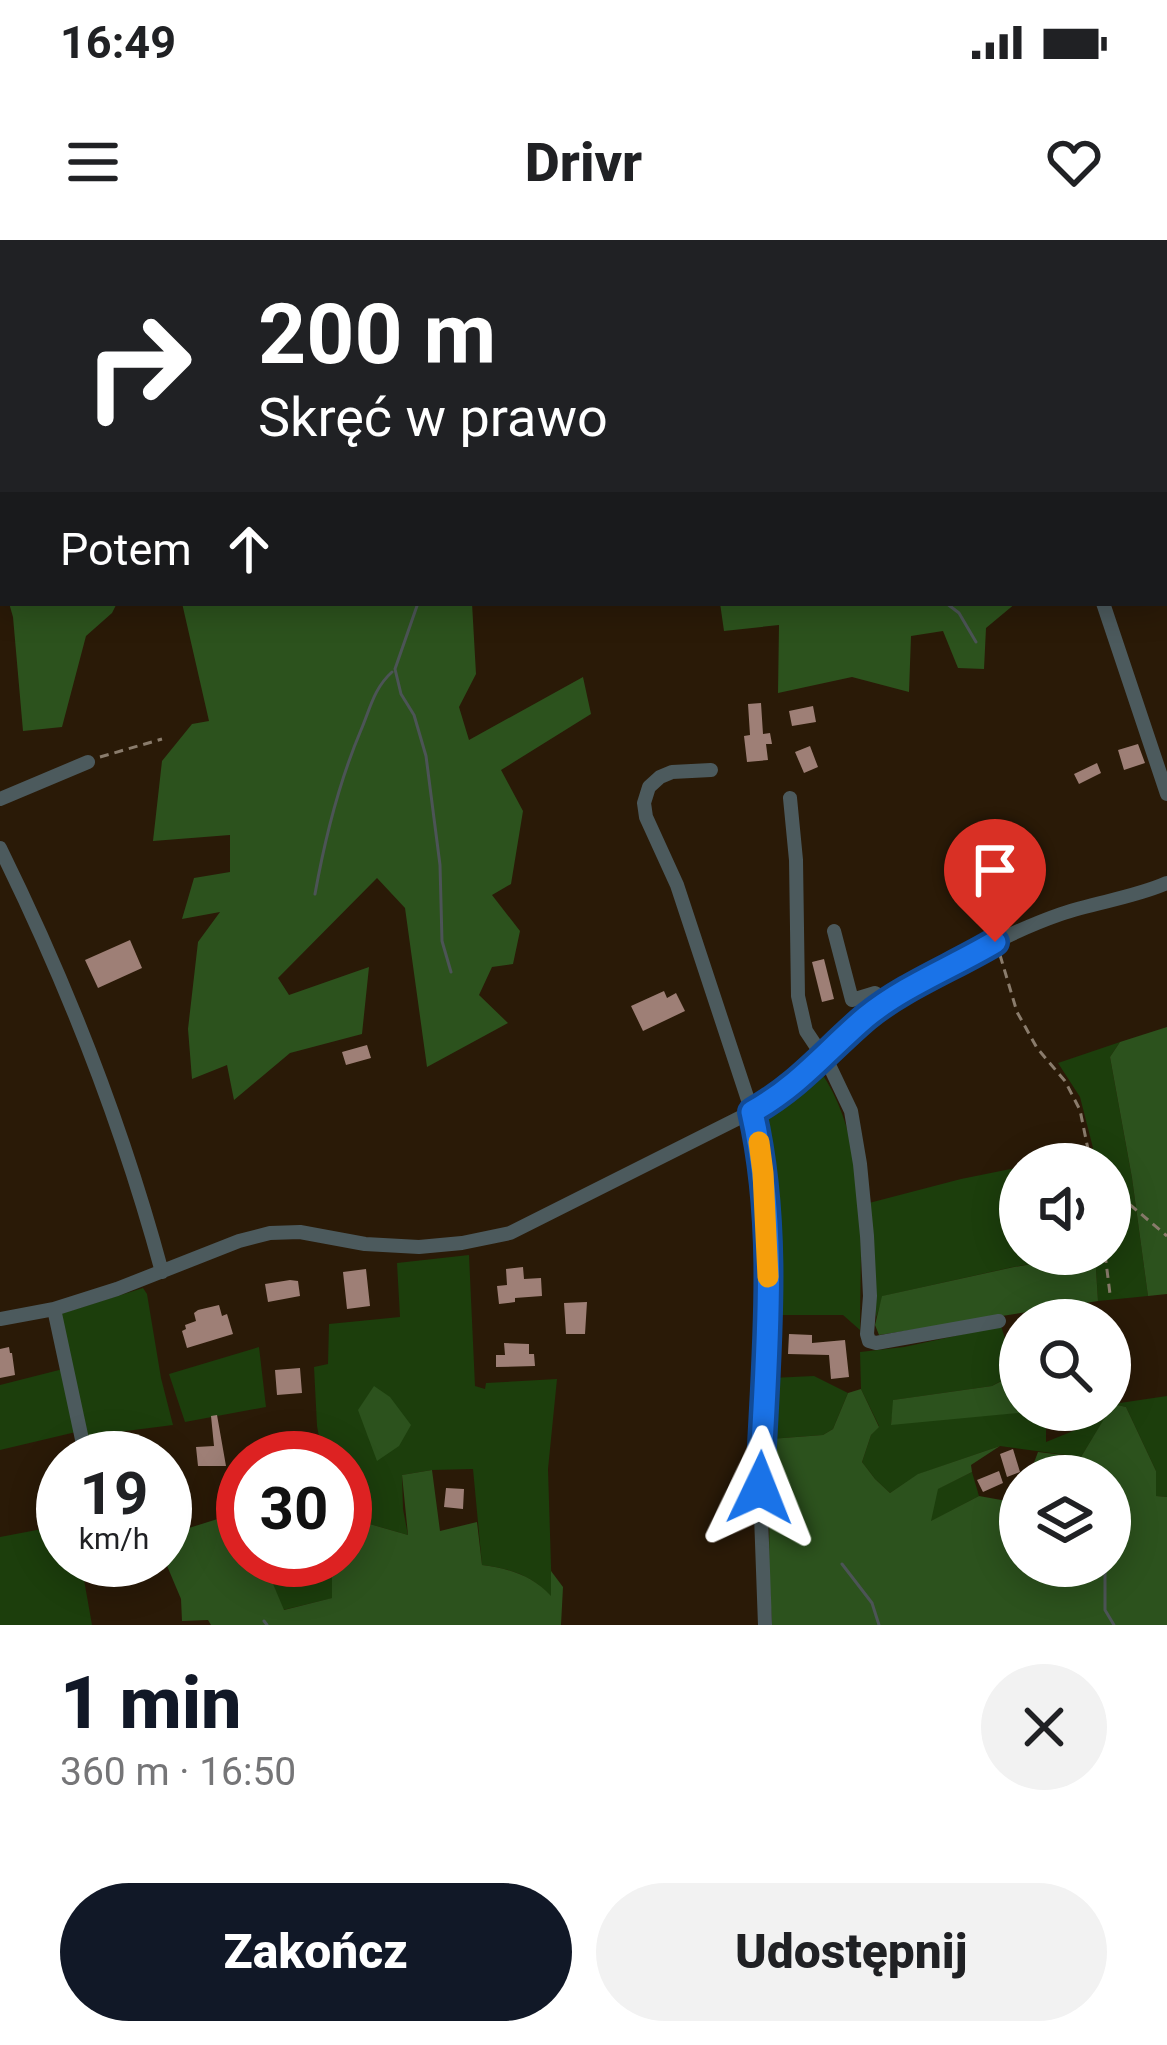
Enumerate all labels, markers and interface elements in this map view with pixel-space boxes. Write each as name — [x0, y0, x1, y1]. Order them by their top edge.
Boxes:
text: 16:49 — [60, 16, 176, 69]
icon: menu — [60, 129, 126, 195]
icon: heart — [1041, 129, 1107, 195]
text: Drivr — [525, 131, 642, 194]
text: 200 m — [258, 285, 496, 384]
icon: right — [60, 288, 216, 444]
text: Skręć w prawo — [258, 386, 608, 449]
icon: ahead — [216, 516, 282, 582]
text: Potem — [60, 523, 192, 576]
pin — [944, 819, 1046, 942]
icon: arrive — [962, 837, 1028, 903]
map controls — [999, 1143, 1131, 1587]
button: sound — [999, 1143, 1131, 1275]
button: search — [999, 1299, 1131, 1431]
position arrow — [697, 1425, 823, 1551]
speed limit sign: 30 — [216, 1431, 372, 1587]
button: layers — [999, 1455, 1131, 1587]
text: 19 — [80, 1458, 148, 1529]
text: km/h — [79, 1521, 149, 1556]
text: 1 min — [60, 1661, 242, 1746]
button: close — [981, 1664, 1107, 1790]
text: 360 m · 16:50 — [60, 1749, 296, 1795]
button: Zakończ — [60, 1883, 572, 2021]
button: Udostępnij — [596, 1883, 1107, 2021]

